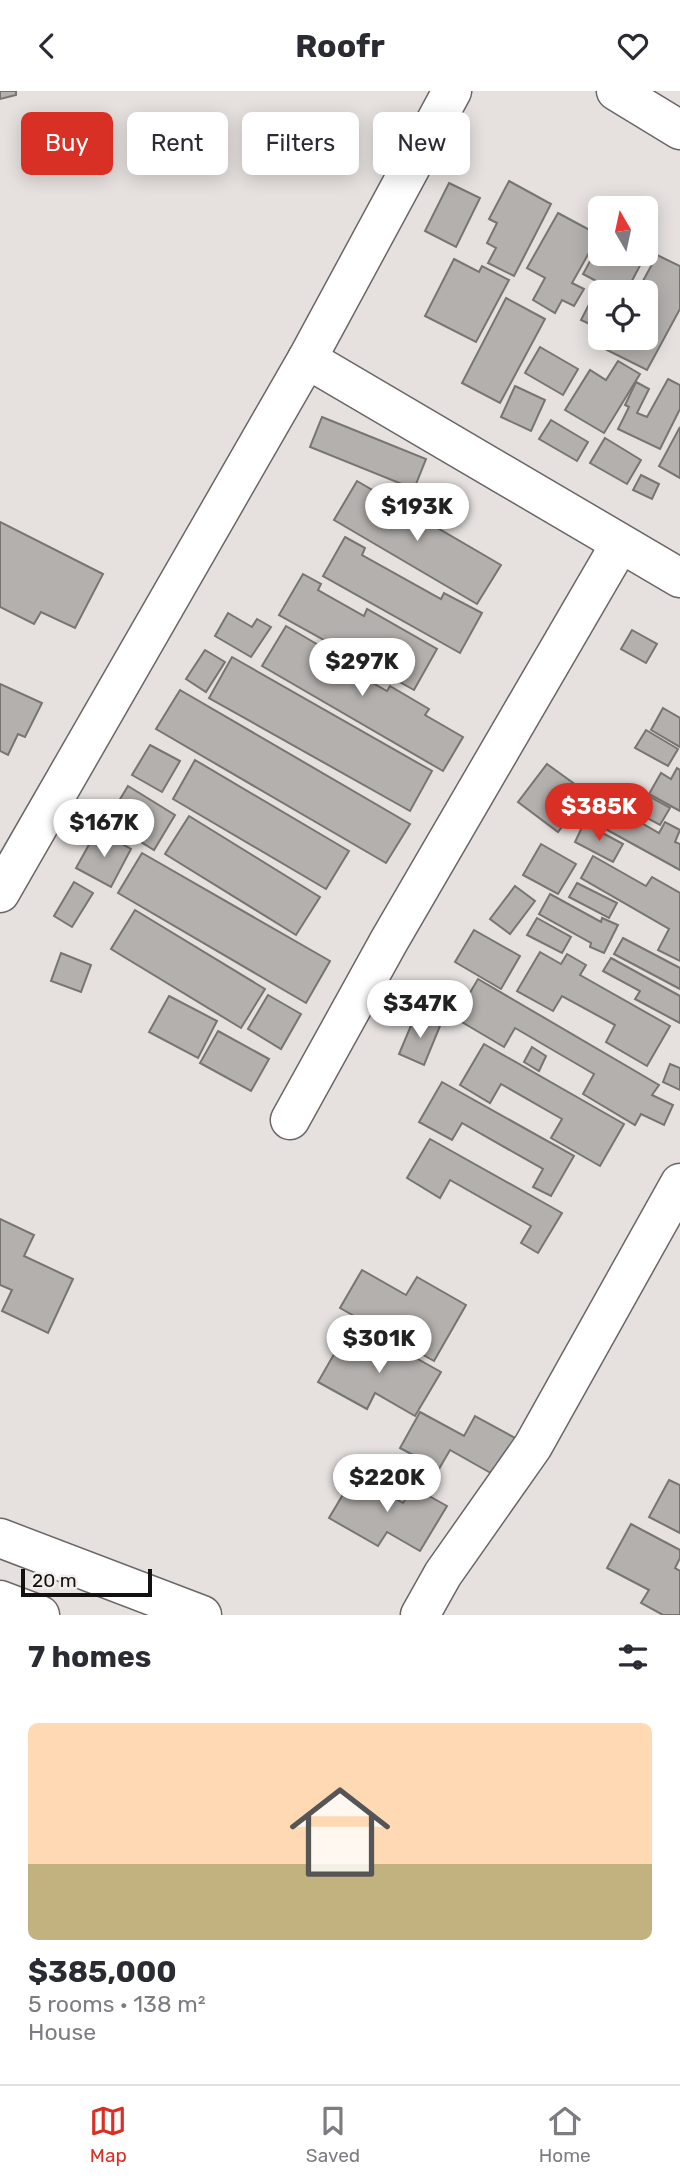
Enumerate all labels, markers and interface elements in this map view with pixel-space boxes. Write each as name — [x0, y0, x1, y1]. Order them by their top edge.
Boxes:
icon: back — [28, 27, 66, 65]
text: Roofr — [295, 27, 385, 65]
icon: heart — [614, 27, 652, 65]
chip: Buy — [21, 112, 113, 175]
chip: Rent — [127, 112, 228, 175]
chip: Filters — [242, 112, 359, 175]
chip: New — [373, 112, 470, 175]
north arrow — [588, 196, 658, 266]
map controls — [588, 196, 658, 350]
button: locate — [588, 280, 658, 350]
pin: $193K — [368, 483, 466, 543]
text: $193K — [381, 492, 453, 520]
pin: $297K — [313, 639, 411, 698]
text: $297K — [325, 647, 399, 675]
pin: $385K — [550, 783, 648, 843]
text: $385K — [561, 792, 637, 820]
pin: $167K — [55, 799, 153, 859]
text: $167K — [69, 808, 139, 836]
pin: $347K — [371, 981, 469, 1040]
text: $347K — [383, 989, 457, 1017]
pin: $301K — [330, 1315, 428, 1375]
text: $301K — [343, 1324, 415, 1352]
pin: $220K — [338, 1455, 436, 1514]
text: $220K — [349, 1463, 425, 1491]
scale bar — [21, 1566, 152, 1598]
text: 20 m — [32, 1569, 77, 1592]
icon: filters — [614, 1638, 652, 1676]
text: 7 homes — [28, 1639, 151, 1675]
icon: home — [277, 1769, 403, 1895]
text: $385,000 — [28, 1954, 177, 1990]
text: 5 rooms · 138 m² — [28, 1990, 205, 2018]
text: House — [28, 2018, 96, 2046]
tab: Map — [89, 2102, 127, 2167]
tab: Saved — [306, 2102, 360, 2167]
tab: Home — [539, 2102, 591, 2167]

